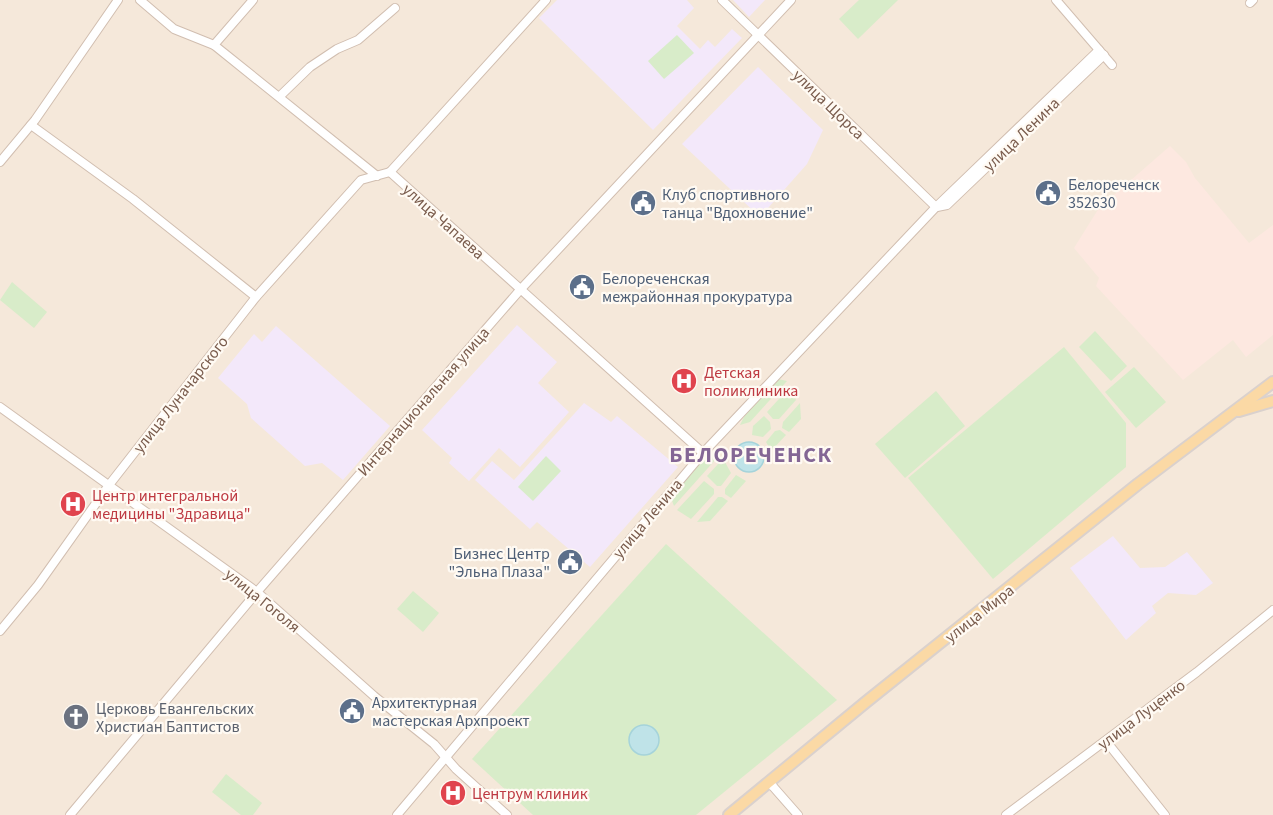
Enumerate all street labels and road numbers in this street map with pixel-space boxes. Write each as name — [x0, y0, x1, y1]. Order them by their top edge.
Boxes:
street label: улица Щорса — [788, 65, 869, 145]
street label: улица Ленина — [979, 93, 1065, 177]
street label: улица Чапаева — [397, 179, 489, 265]
street label: Интернациональная улица — [353, 322, 495, 481]
street label: улица Луначарского — [128, 331, 233, 458]
street label: улица Ленина — [608, 474, 688, 563]
street label: улица Гоголя — [220, 563, 305, 638]
street label: улица Мира — [940, 580, 1019, 648]
street label: улица Луценко — [1093, 674, 1190, 755]

